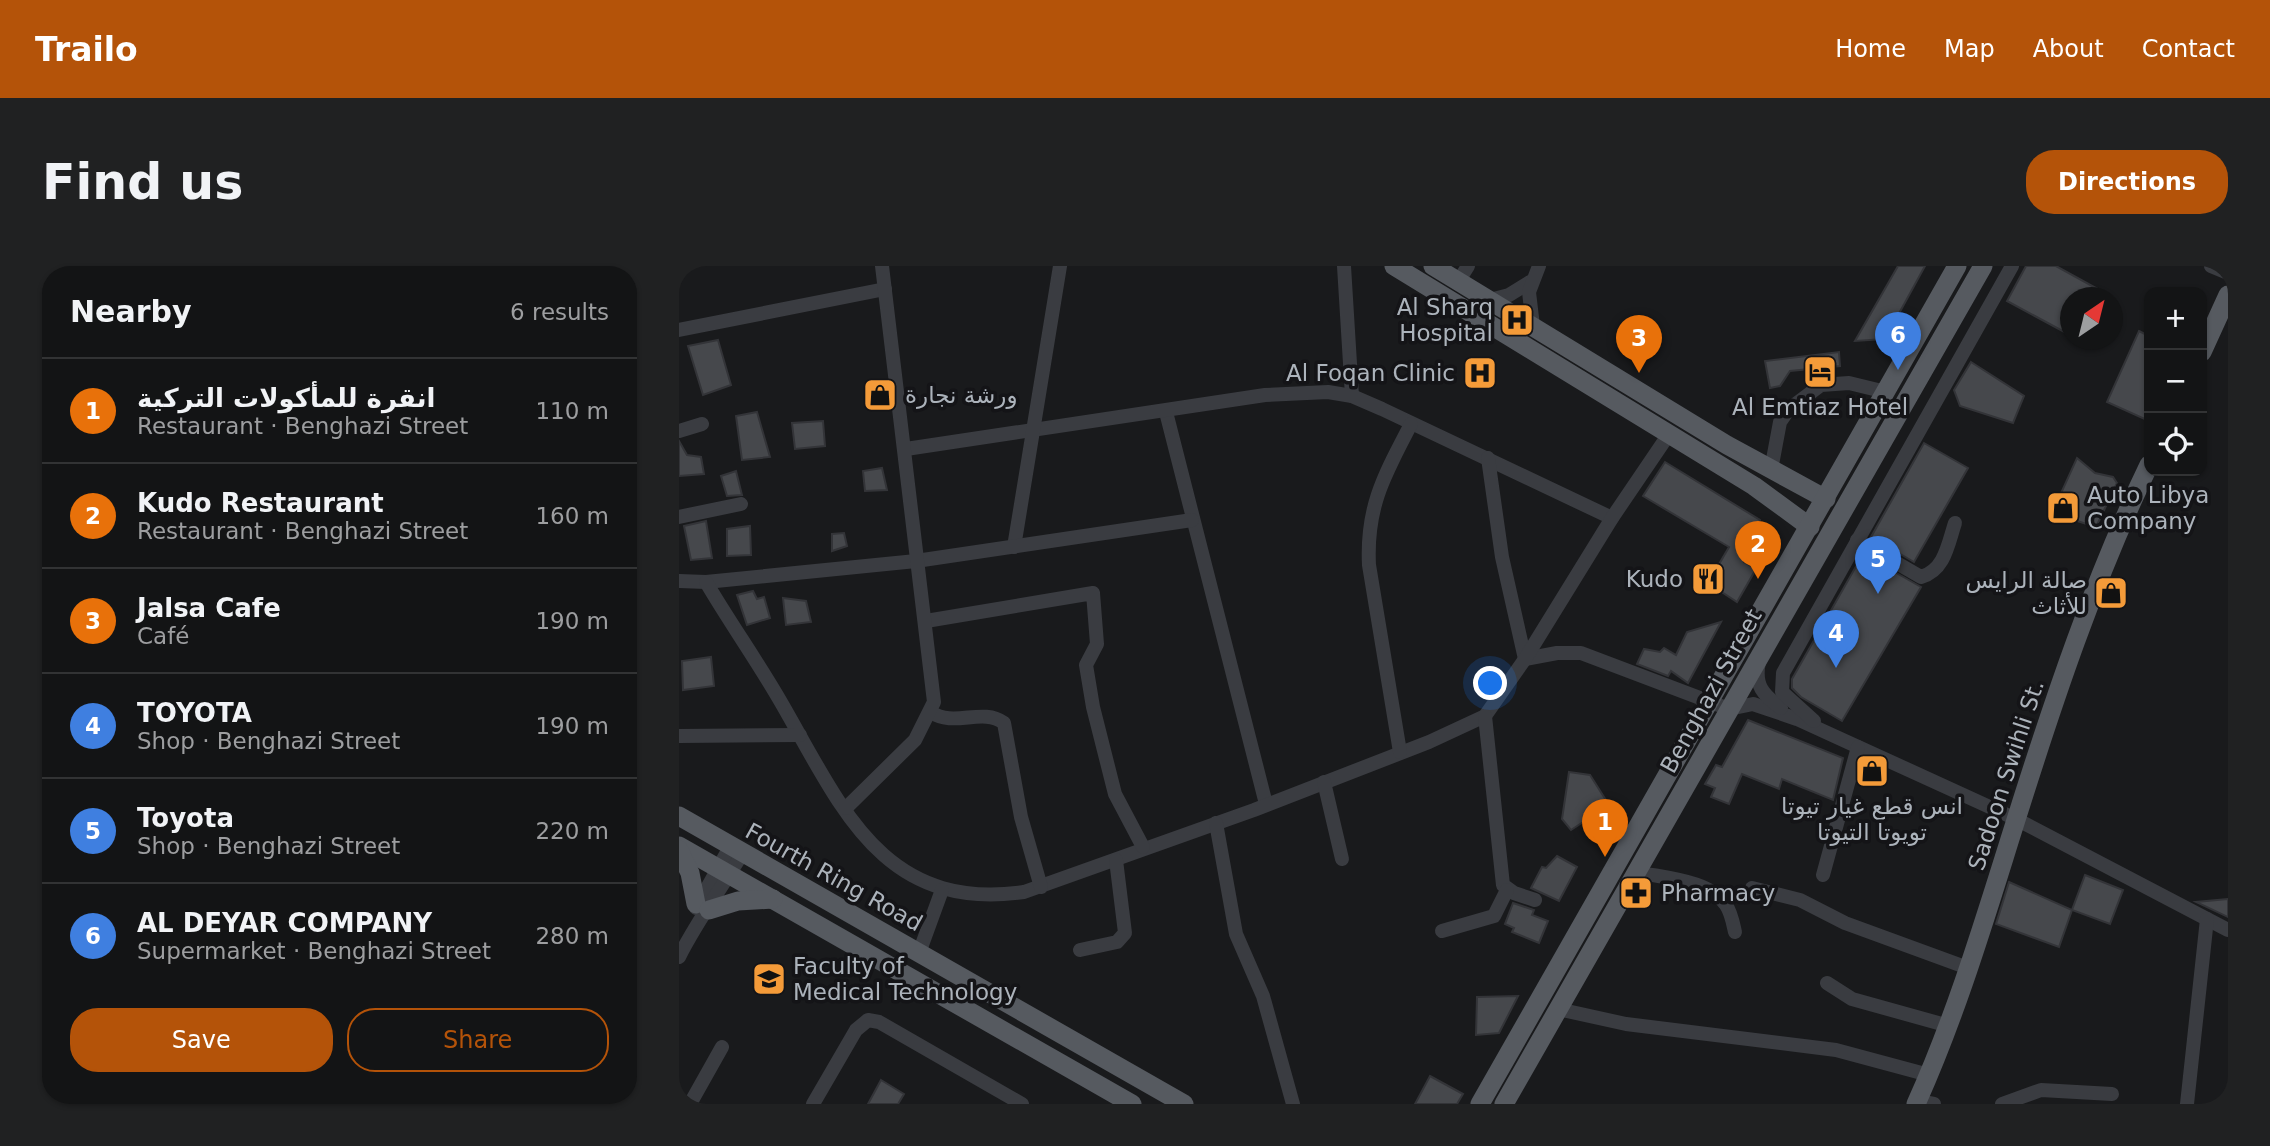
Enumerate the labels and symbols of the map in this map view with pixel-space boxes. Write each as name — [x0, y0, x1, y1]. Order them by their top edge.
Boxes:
north arrow — [2060, 287, 2123, 350]
place label: Al Sharq Hospital — [1397, 294, 1493, 346]
hospital icon: Al Sharq Hospital — [1498, 301, 1536, 339]
pin: 6 — [1875, 312, 1921, 370]
pin: 3 — [1616, 315, 1662, 373]
hotel icon: Al Emtiaz Hotel — [1801, 353, 1839, 391]
hospital icon: Al Foqan Clinic — [1461, 354, 1499, 392]
place label: Al Foqan Clinic — [1286, 360, 1455, 386]
shop icon: ورشة نجارة — [861, 376, 899, 414]
place label: ورشة نجارة — [905, 382, 1018, 409]
place label: Al Emtiaz Hotel — [1732, 394, 1908, 420]
place label: Auto Libya Company — [2087, 482, 2209, 534]
shop icon: Auto Libya Company — [2044, 489, 2082, 527]
pin: 2 — [1735, 521, 1781, 579]
pin: 5 — [1855, 536, 1901, 594]
restaurant icon: Kudo — [1689, 560, 1727, 598]
place label: Kudo — [1626, 566, 1683, 592]
place label: صالة الرايس للأثاث — [1966, 567, 2087, 619]
shop icon: صالة الرايس للأثاث — [2092, 574, 2130, 612]
street label: Benghazi Street — [1655, 604, 1767, 778]
pin: 4 — [1813, 610, 1859, 668]
your location — [1473, 666, 1507, 700]
street label: Sadoon Swihli St. — [1963, 676, 2049, 874]
shop icon: انس قطع غيار تيوتا تويوتا التيوتا — [1853, 752, 1891, 790]
place label: انس قطع غيار تيوتا تويوتا التيوتا — [1781, 793, 1963, 846]
pin: 1 — [1582, 799, 1628, 857]
street label: Fourth Ring Road — [741, 818, 927, 936]
pharmacy icon: Pharmacy — [1617, 874, 1655, 912]
place label: Pharmacy — [1661, 880, 1775, 906]
place label: Faculty of Medical Technology — [793, 953, 1017, 1005]
school or university icon: Faculty of Medical Technology — [750, 960, 788, 998]

